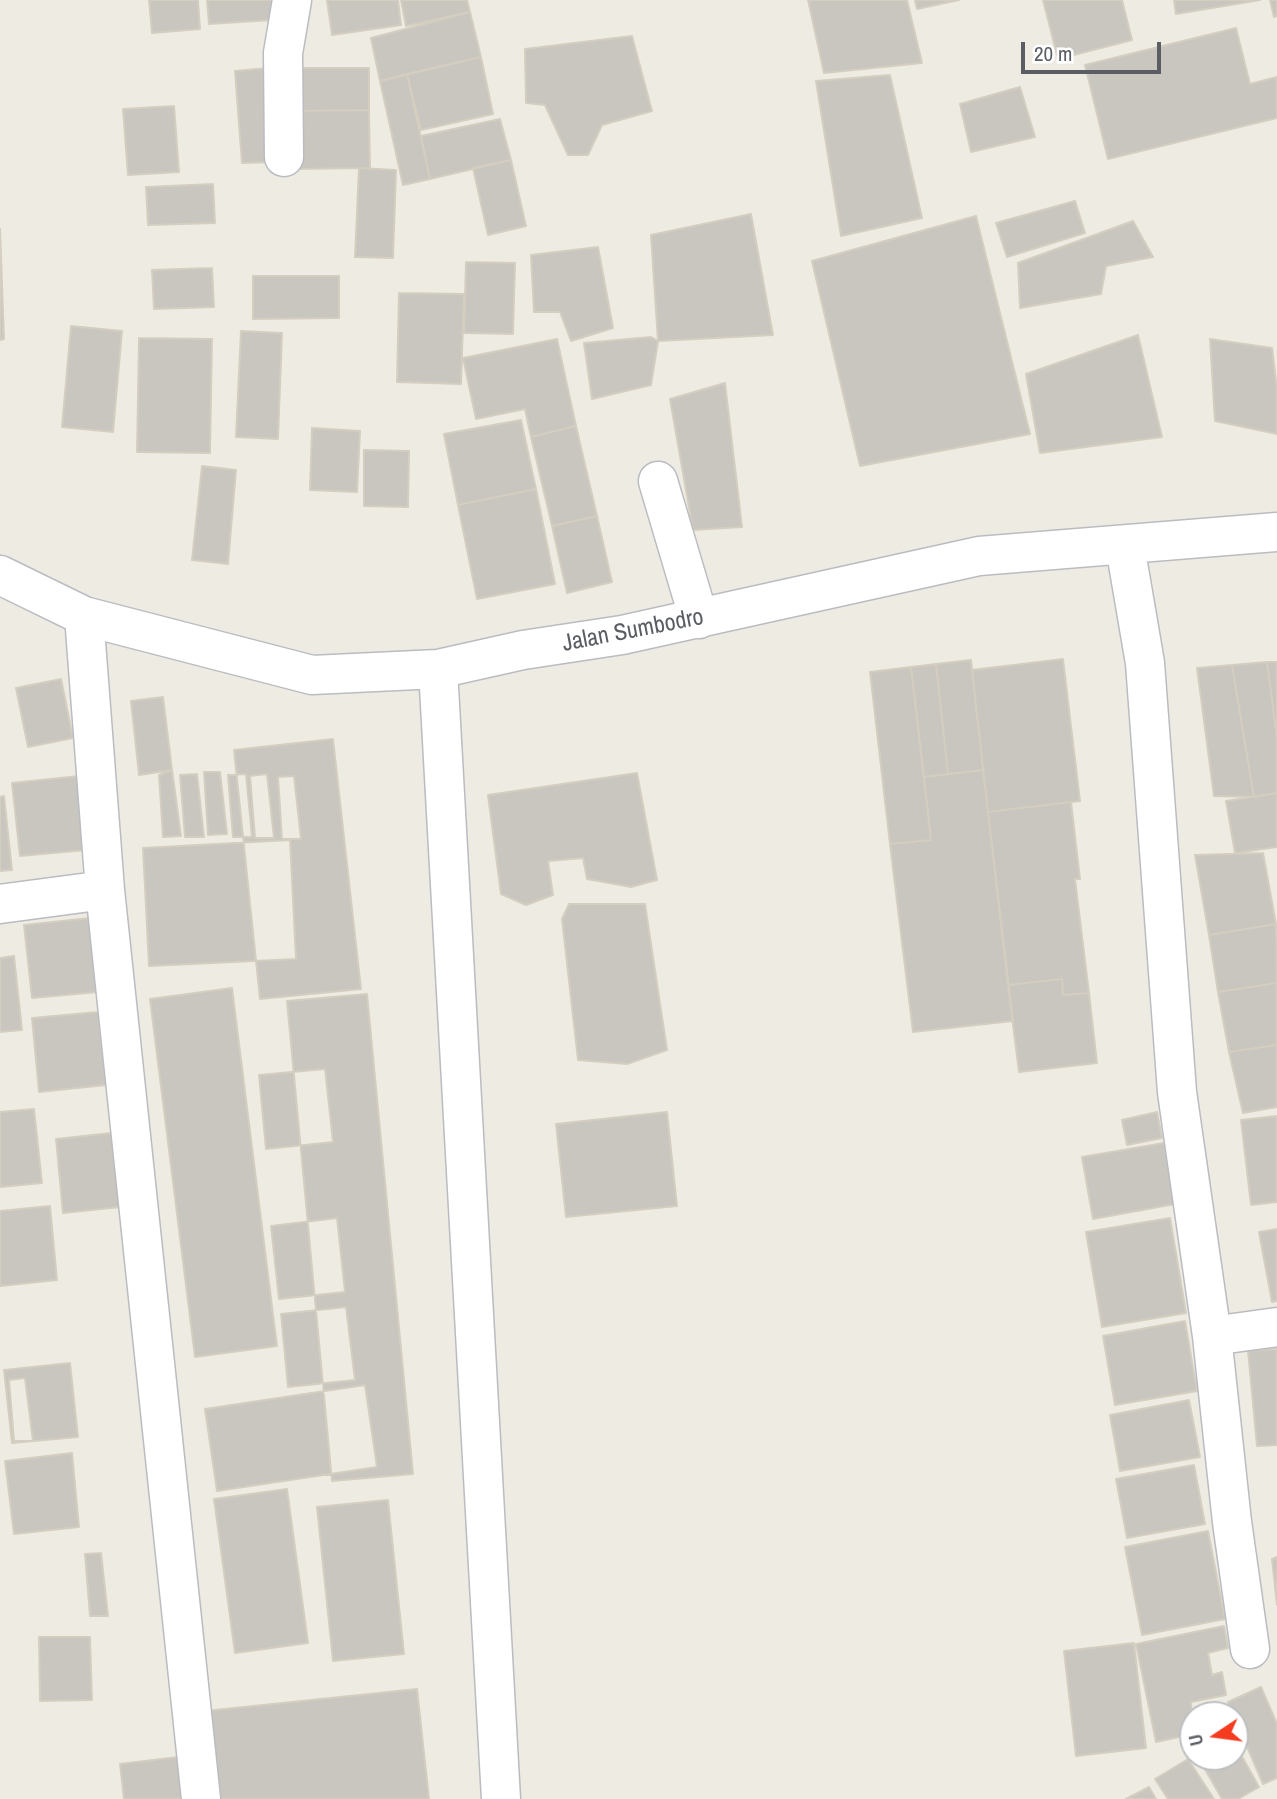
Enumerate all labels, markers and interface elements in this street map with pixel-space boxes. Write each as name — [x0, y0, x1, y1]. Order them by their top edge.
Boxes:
scale bar — [1025, 28, 1165, 72]
text: 20 m — [1034, 39, 1072, 68]
street label: Jalan Sumbodro — [560, 603, 706, 659]
north arrow — [1179, 1701, 1249, 1771]
text: U — [1182, 1732, 1209, 1749]

